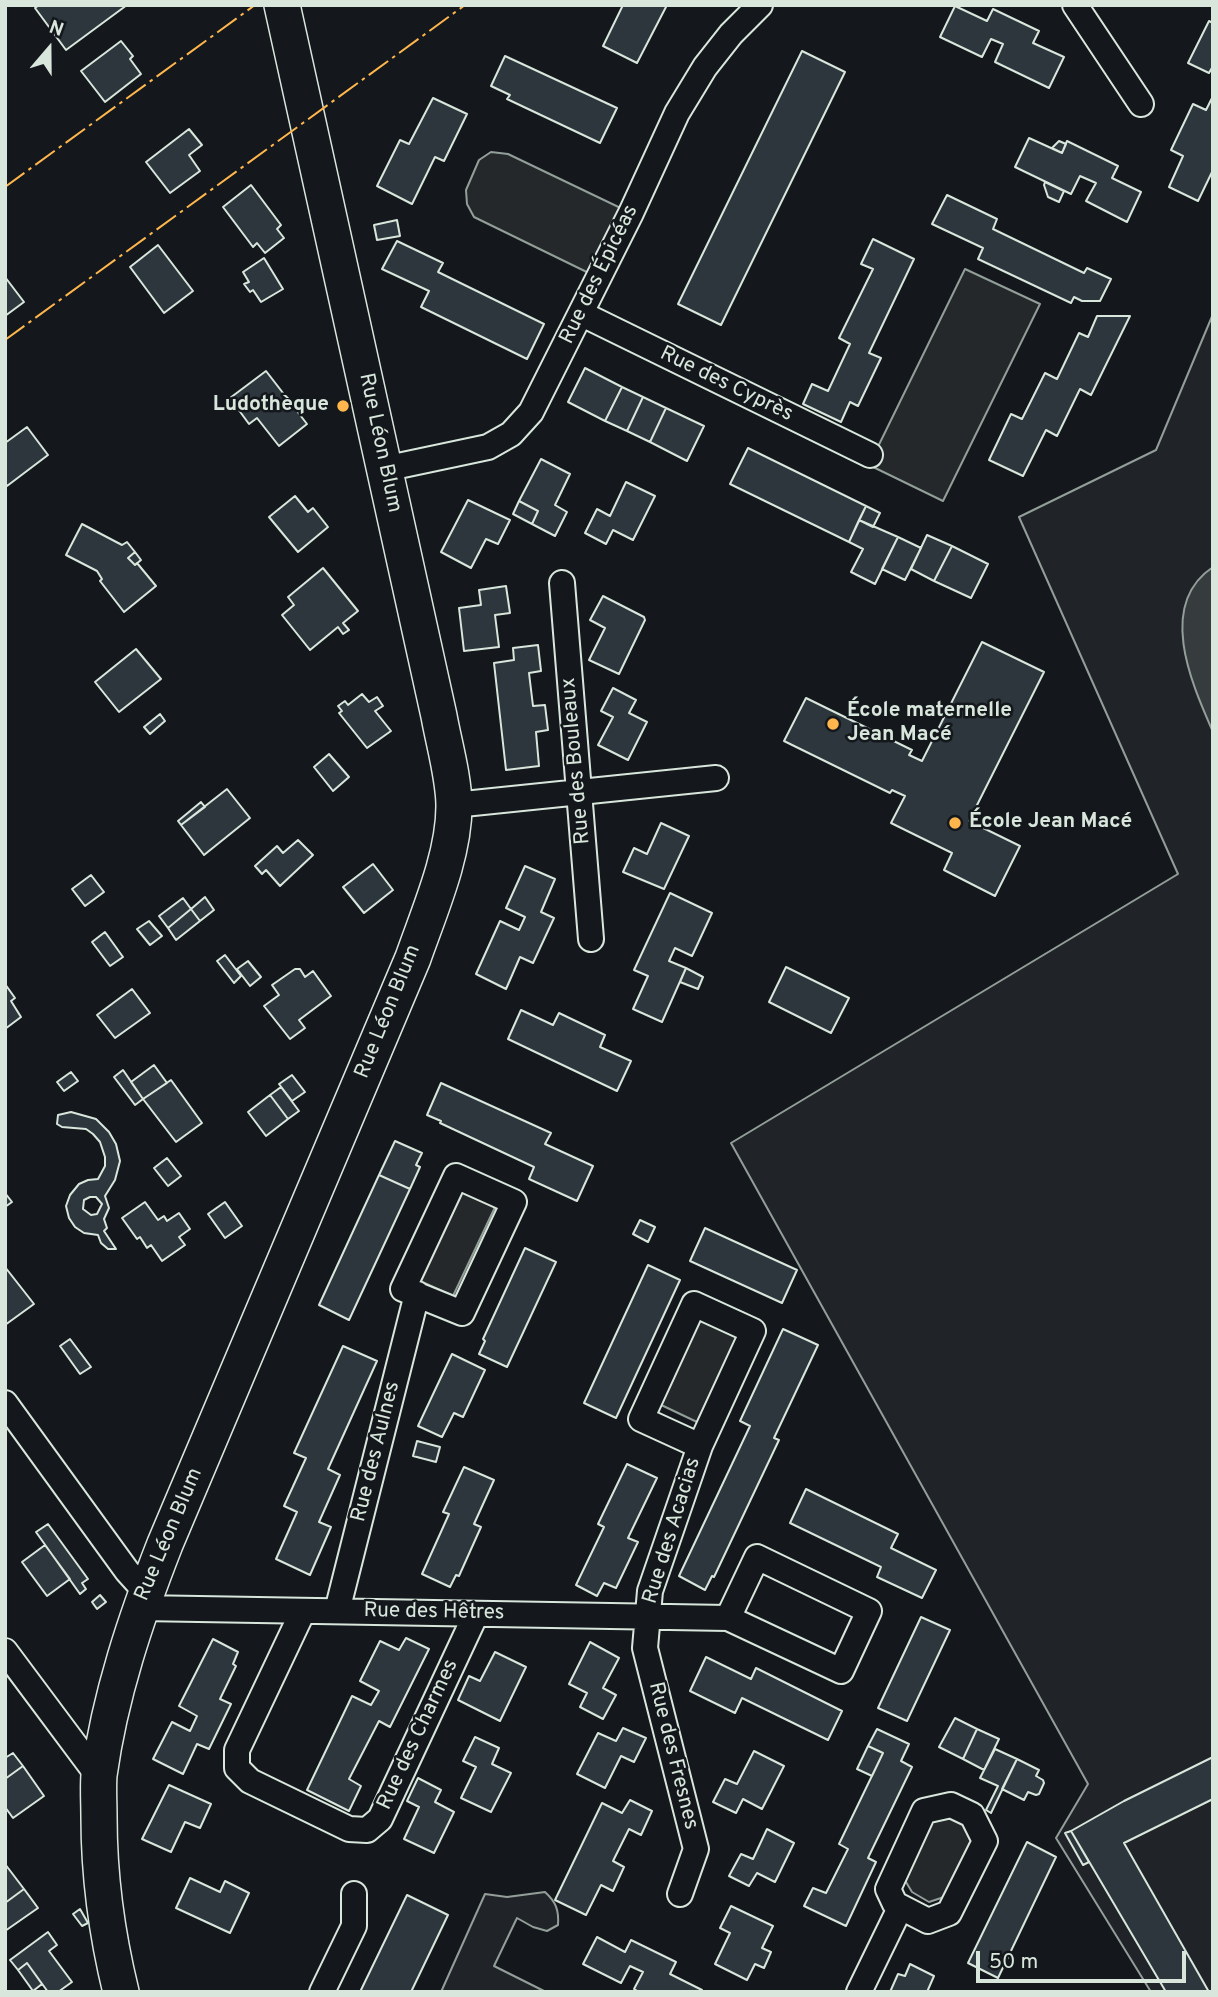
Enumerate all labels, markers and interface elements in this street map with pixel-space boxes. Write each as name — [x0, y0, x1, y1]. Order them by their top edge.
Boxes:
north arrow — [14, 14, 84, 84]
text: N — [46, 16, 67, 43]
street label: Rue des Épicéas — [555, 201, 645, 349]
street label: Rue des Cyprès — [655, 342, 797, 428]
street label: Rue Léon Blum — [352, 371, 406, 515]
place label: Ludothèque — [213, 393, 329, 419]
marker: Ludothèque — [335, 398, 351, 414]
street label: Rue des Bouleaux — [557, 677, 597, 845]
place label: École maternelle Jean Macé — [847, 699, 1012, 749]
marker: École maternelle Jean Macé — [825, 716, 841, 732]
place label: École Jean Macé — [969, 810, 1132, 836]
marker: École Jean Macé — [947, 815, 963, 831]
street label: Rue Léon Blum — [351, 941, 427, 1083]
street label: Rue des Aulnes — [347, 1379, 407, 1525]
street label: Rue des Acacias — [639, 1455, 707, 1607]
street label: Rue Léon Blum — [131, 1465, 209, 1605]
street label: Rue des Hêtres — [363, 1599, 505, 1627]
street label: Rue des Charmes — [373, 1656, 465, 1814]
street label: Rue des Fresnes — [641, 1680, 703, 1832]
scale bar — [980, 1938, 1190, 1982]
text: 50 m — [989, 1949, 1038, 1976]

